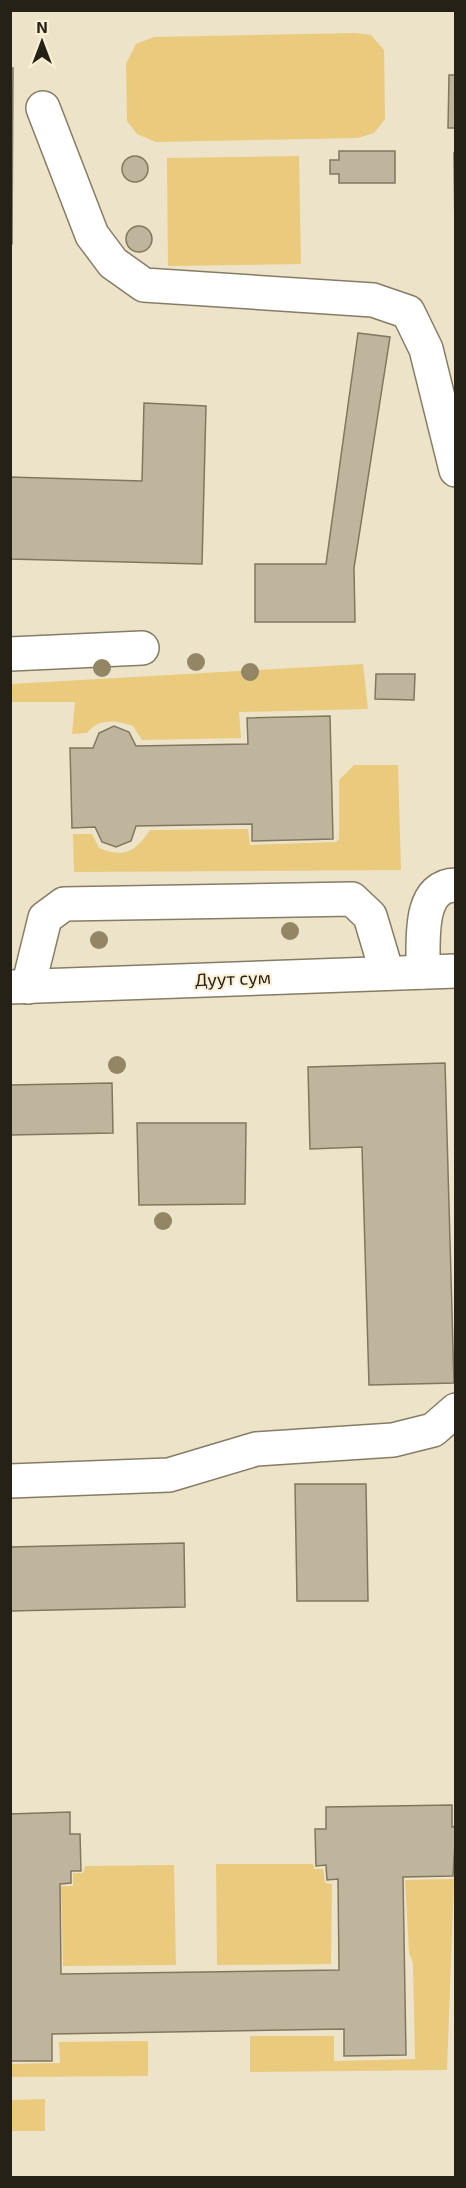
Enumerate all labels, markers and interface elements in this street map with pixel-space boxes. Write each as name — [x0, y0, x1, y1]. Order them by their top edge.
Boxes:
north arrow — [12, 12, 72, 72]
text: N — [36, 17, 48, 36]
street label: Дуут сум — [195, 966, 271, 990]

